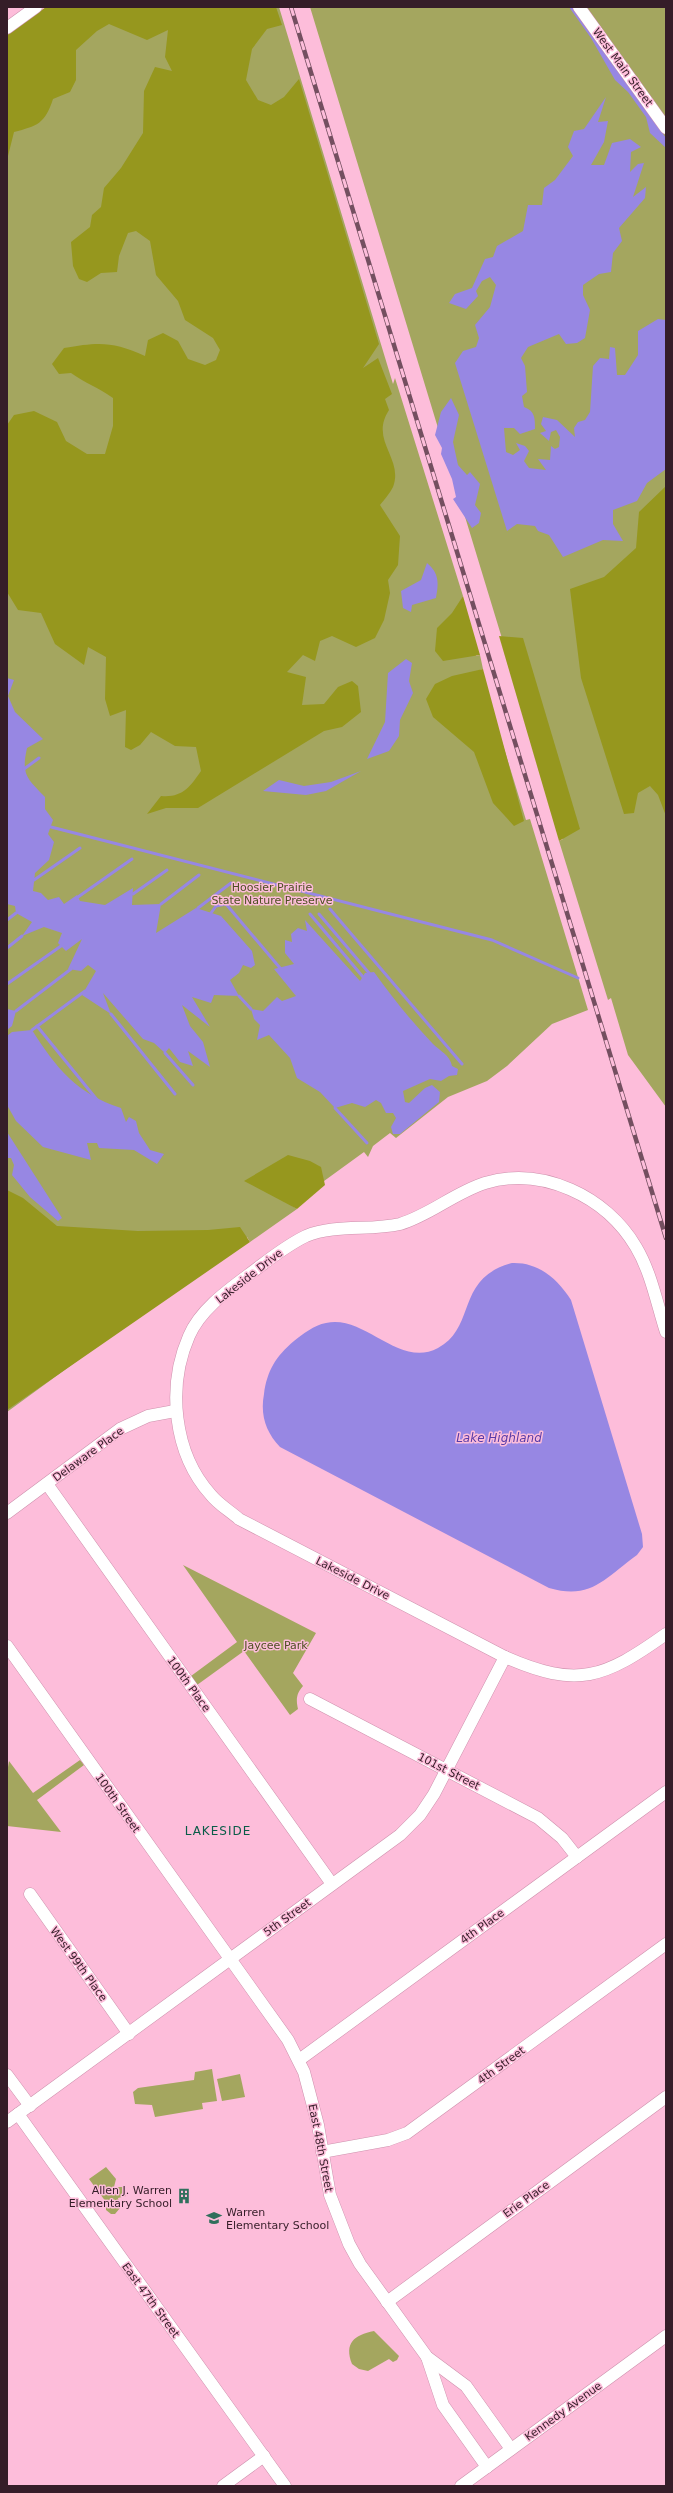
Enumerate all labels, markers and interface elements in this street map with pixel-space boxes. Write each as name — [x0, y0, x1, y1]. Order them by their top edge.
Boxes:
street label: West Main Street — [590, 26, 656, 110]
park label: Hoosier Prairie State Nature Preserve — [211, 881, 333, 907]
street label: Lakeside Drive — [213, 1246, 285, 1306]
street label: Delaware Place — [50, 1424, 127, 1485]
water label: Lake Highland — [456, 1431, 542, 1445]
street label: Lakeside Drive — [314, 1554, 392, 1603]
park label: Jaycee Park — [243, 1639, 308, 1652]
street label: 100th Place — [164, 1654, 213, 1715]
street label: 101st Street — [416, 1750, 483, 1793]
street label: 100th Street — [92, 1771, 143, 1836]
district label: LAKESIDE — [185, 1824, 251, 1838]
street label: 5th Street — [261, 1896, 314, 1939]
street label: 4th Place — [458, 1906, 507, 1947]
street label: West 99th Place — [47, 1925, 110, 2004]
street label: 4th Street — [475, 2044, 528, 2087]
street label: East 48th Street — [306, 2103, 336, 2194]
street label: Erie Place — [501, 2178, 552, 2221]
place label: Allen J. Warren Elementary School — [69, 2184, 172, 2210]
building icon: Allen J. Warren Elementary School — [175, 2187, 193, 2205]
place label: Warren Elementary School — [226, 2206, 329, 2232]
school or university icon: Warren Elementary School — [205, 2209, 223, 2227]
street label: East 47th Street — [119, 2260, 183, 2341]
street label: Kennedy Avenue — [522, 2379, 605, 2444]

